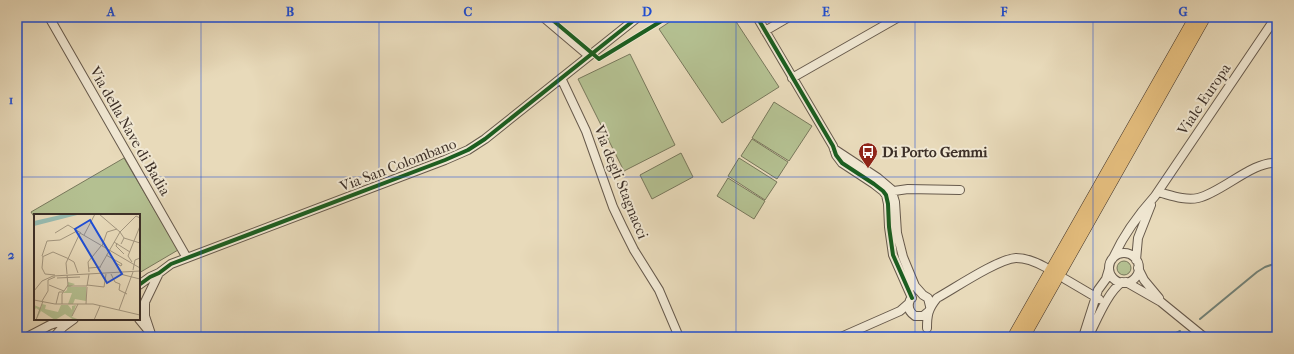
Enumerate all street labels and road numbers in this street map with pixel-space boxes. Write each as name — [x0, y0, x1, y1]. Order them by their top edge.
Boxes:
street label: Viale Europa — [1173, 59, 1235, 139]
street label: Via della Nave di Badia — [85, 62, 175, 200]
street label: Via degli Stagnacci — [590, 122, 652, 242]
street label: Via San Colombano — [336, 134, 459, 196]

